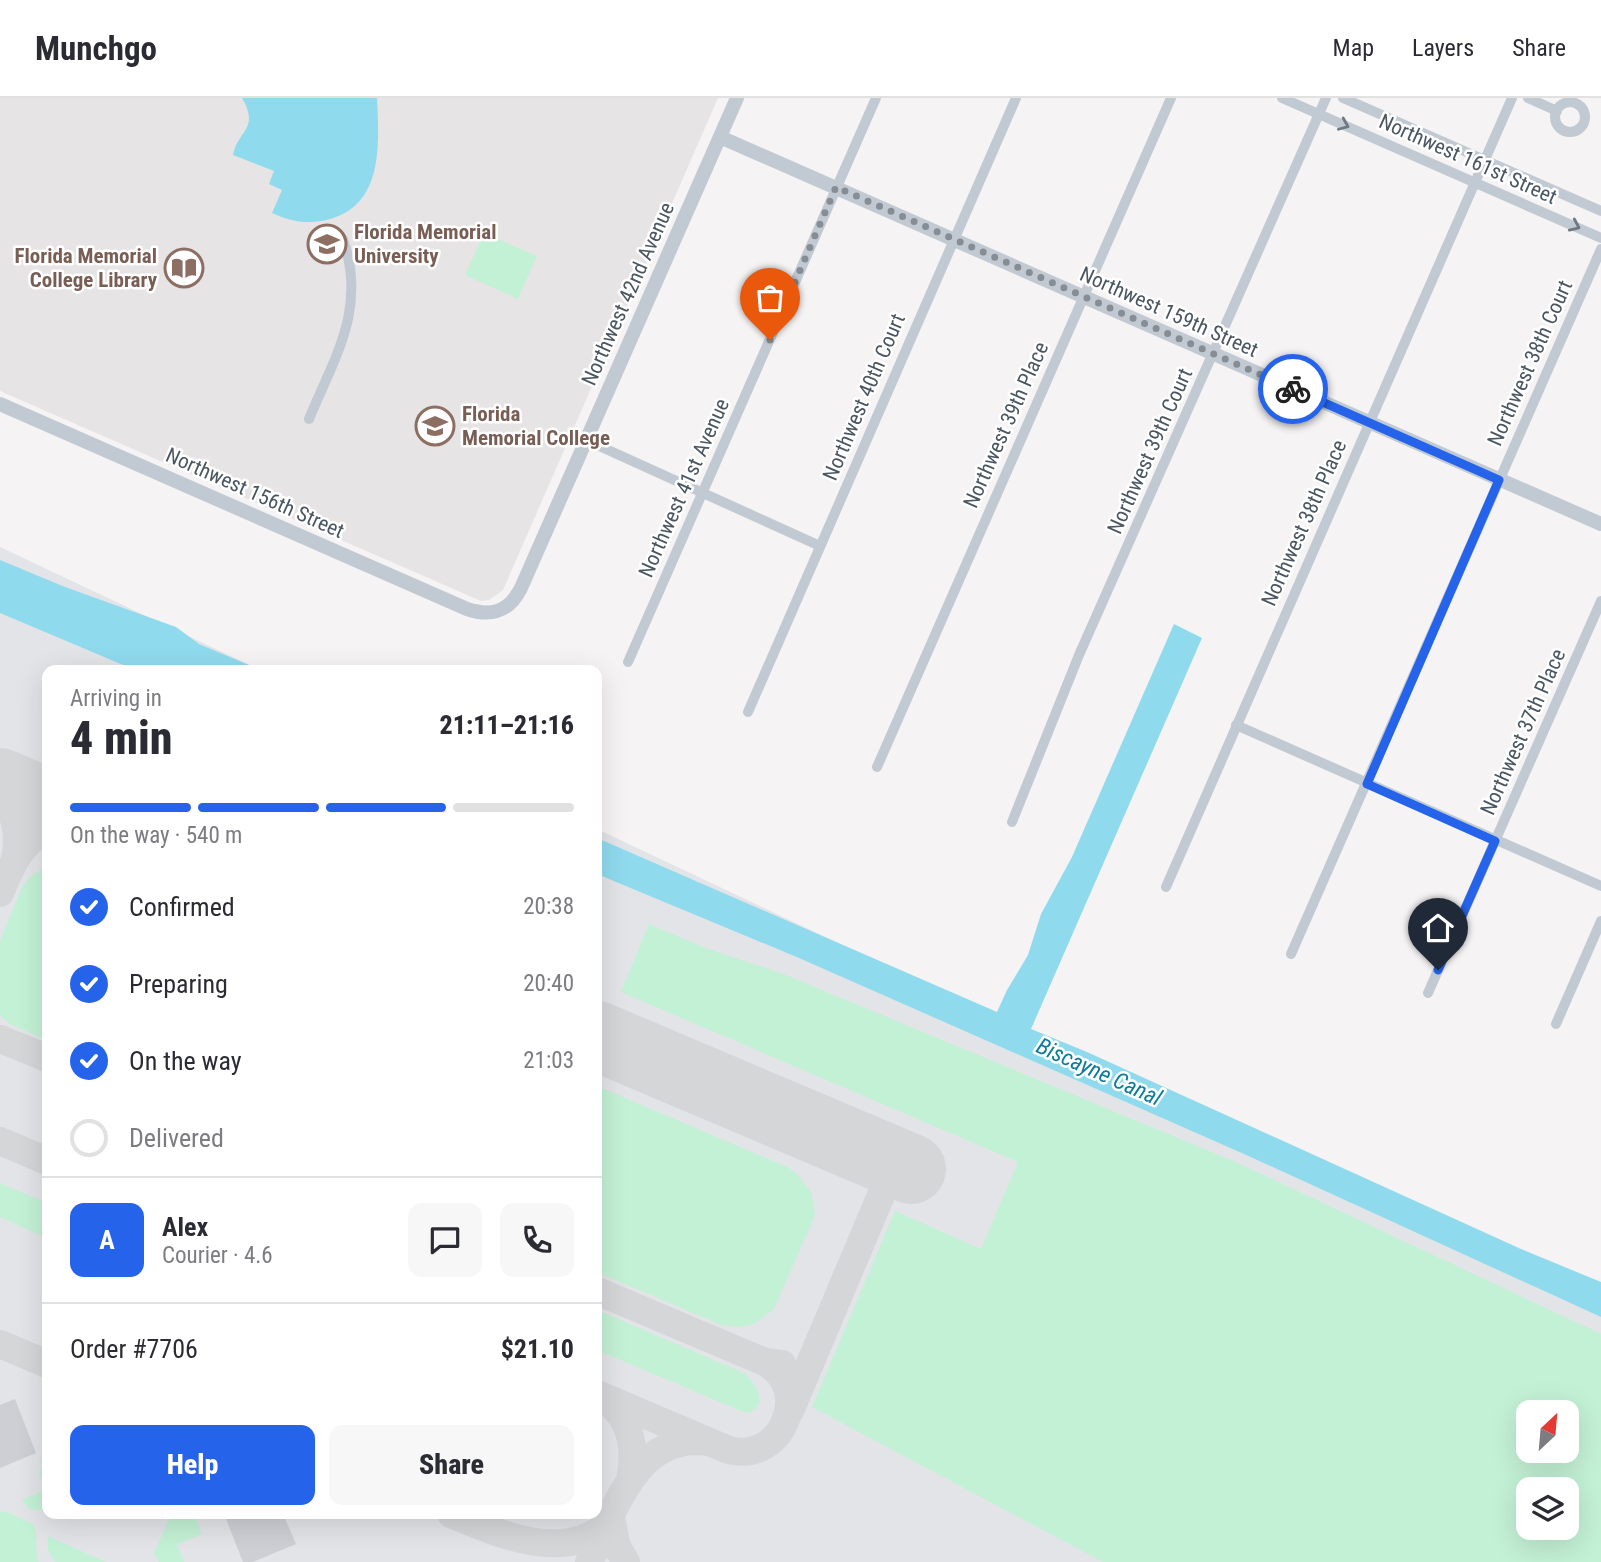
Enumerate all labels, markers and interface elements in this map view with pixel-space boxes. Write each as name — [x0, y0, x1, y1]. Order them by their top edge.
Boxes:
text: Munchgo — [35, 29, 157, 68]
text: Map — [1333, 34, 1374, 62]
text: Layers — [1412, 34, 1474, 62]
text: Share — [1512, 34, 1566, 62]
street label: Northwest 161st Street — [1375, 109, 1561, 209]
one-way arrow — [1337, 117, 1349, 131]
street label: Northwest 42nd Avenue — [577, 199, 679, 389]
one-way arrow — [1568, 218, 1580, 232]
place label: Florida Memorial University — [354, 220, 497, 268]
school or university icon: Florida Memorial University — [306, 223, 348, 265]
place label: Florida Memorial College Library — [14, 244, 158, 292]
library icon: Florida Memorial College Library — [163, 247, 205, 289]
street label: Northwest 159th Street — [1076, 262, 1262, 362]
pin — [740, 268, 800, 340]
street label: Northwest 38th Court — [1483, 277, 1577, 449]
icon: bag — [751, 279, 789, 317]
street label: Northwest 40th Court — [818, 310, 910, 484]
street label: Northwest 39th Place — [959, 338, 1053, 512]
courier — [1258, 354, 1328, 424]
street label: Northwest 39th Court — [1103, 365, 1197, 537]
icon: bike — [1274, 370, 1312, 408]
street label: Northwest 41st Avenue — [634, 395, 734, 581]
place label: Florida Memorial College — [462, 402, 610, 450]
school or university icon: Florida Memorial College — [414, 405, 456, 447]
street label: Northwest 38th Place — [1257, 436, 1351, 610]
street label: Northwest 156th Street — [162, 443, 348, 543]
street label: Northwest 37th Place — [1476, 645, 1570, 819]
text: Arriving in — [70, 685, 162, 712]
text: 21:11–21:16 — [440, 710, 574, 740]
text: 4 min — [70, 711, 173, 765]
text: On the way · 540 m — [70, 822, 242, 849]
icon: check — [70, 888, 108, 926]
text: Confirmed — [129, 892, 235, 922]
text: 20:38 — [523, 893, 574, 920]
pin — [1408, 898, 1468, 970]
icon: home — [1419, 909, 1457, 947]
icon: check — [70, 965, 108, 1003]
text: Preparing — [129, 969, 228, 999]
text: 20:40 — [523, 970, 574, 997]
water label: Biscayne Canal — [1032, 1032, 1167, 1112]
icon: check — [70, 1042, 108, 1080]
text: On the way — [129, 1046, 242, 1076]
text: 21:03 — [523, 1047, 574, 1074]
text: Delivered — [129, 1123, 224, 1153]
button: chat — [408, 1203, 482, 1277]
button: phone — [500, 1203, 574, 1277]
text: Alex — [162, 1212, 208, 1242]
text: A — [99, 1225, 115, 1255]
text: Courier · 4.6 — [162, 1242, 273, 1269]
text: Order #7706 — [70, 1334, 198, 1364]
text: $21.10 — [501, 1334, 574, 1364]
north arrow — [1516, 1400, 1578, 1463]
map controls — [1516, 1400, 1579, 1540]
button: Help — [70, 1425, 315, 1505]
button: Share — [329, 1425, 574, 1505]
button: layers — [1516, 1477, 1579, 1540]

